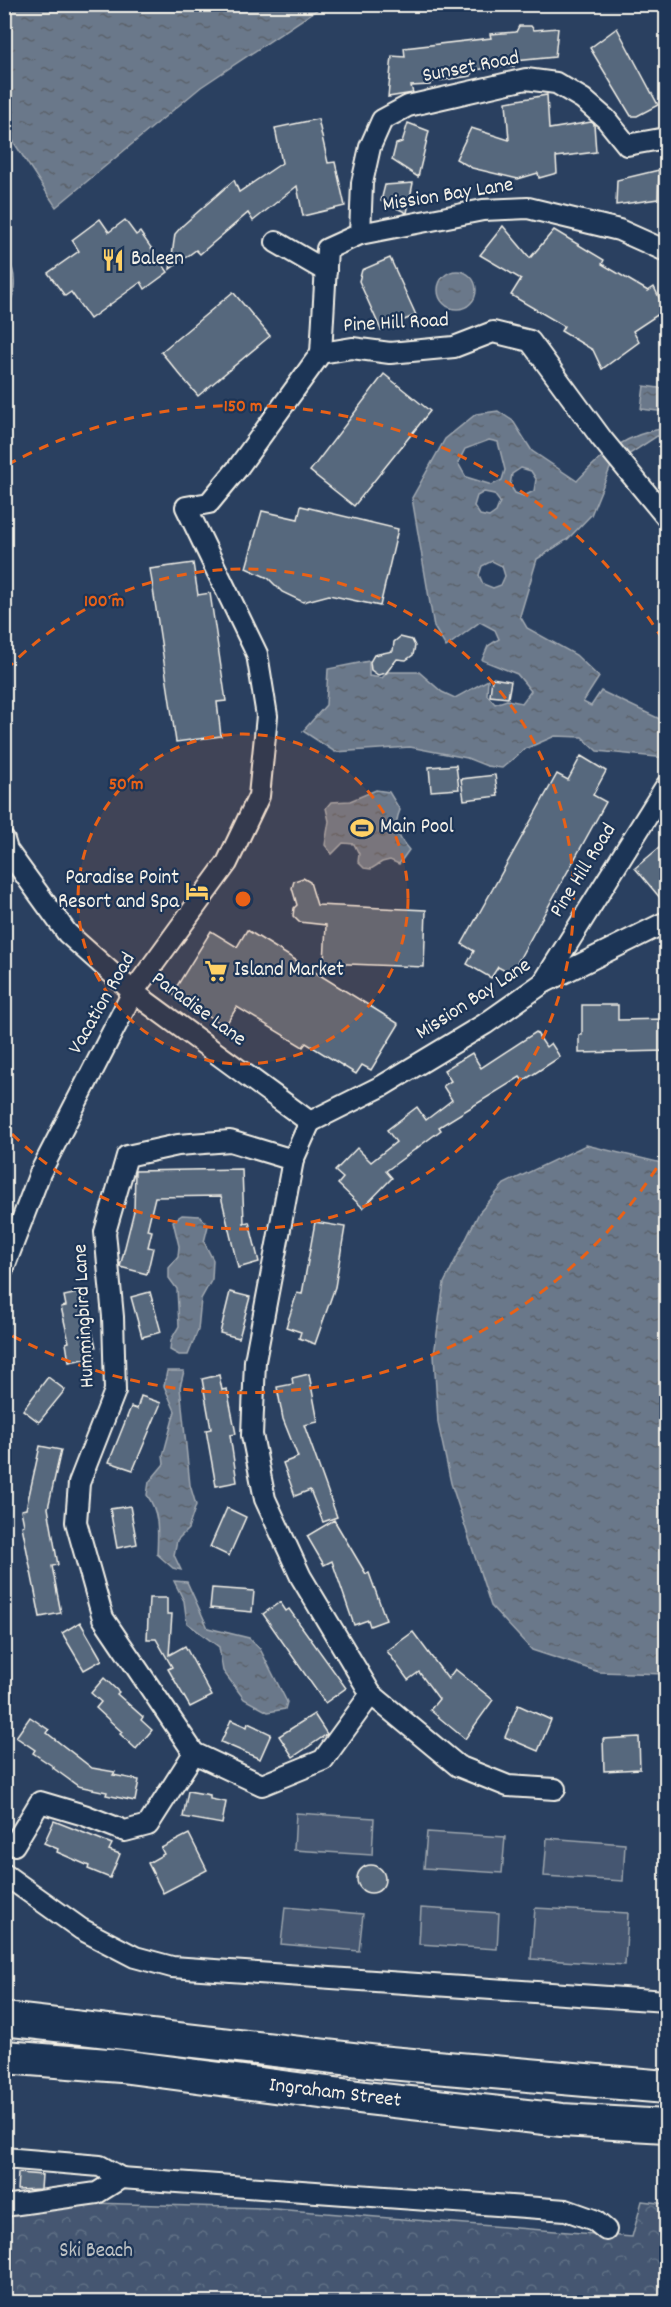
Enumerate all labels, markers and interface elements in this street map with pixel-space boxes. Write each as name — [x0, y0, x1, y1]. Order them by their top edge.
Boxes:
street label: Sunset Road — [420, 44, 522, 92]
street label: Mission Bay Lane — [380, 171, 516, 221]
place label: Baleen — [131, 245, 184, 275]
restaurant icon: Baleen — [100, 247, 126, 273]
street label: Pine Hill Road — [342, 306, 450, 342]
text: 150 m — [224, 395, 262, 420]
text: 100 m — [84, 590, 124, 615]
text: 50 m — [109, 773, 143, 798]
place label: Main Pool — [380, 813, 454, 843]
sports icon: Main Pool — [349, 815, 375, 841]
street label: Pine Hill Road — [543, 818, 625, 924]
place label: Paradise Point Resort and Spa — [58, 864, 180, 918]
hotel icon: Paradise Point Resort and Spa — [184, 878, 210, 904]
centre of rings — [233, 889, 253, 909]
street label: Vacation Road — [62, 948, 144, 1060]
street label: Mission Bay Lane — [410, 951, 538, 1049]
place label: Island Market — [234, 956, 344, 986]
supermarket icon: Island Market — [203, 958, 229, 984]
street label: Paradise Lane — [144, 965, 252, 1055]
street label: Hummingbird Lane — [66, 1243, 104, 1389]
street label: Ingraham Street — [267, 2071, 403, 2117]
park label: Ski Beach — [59, 2237, 133, 2267]

